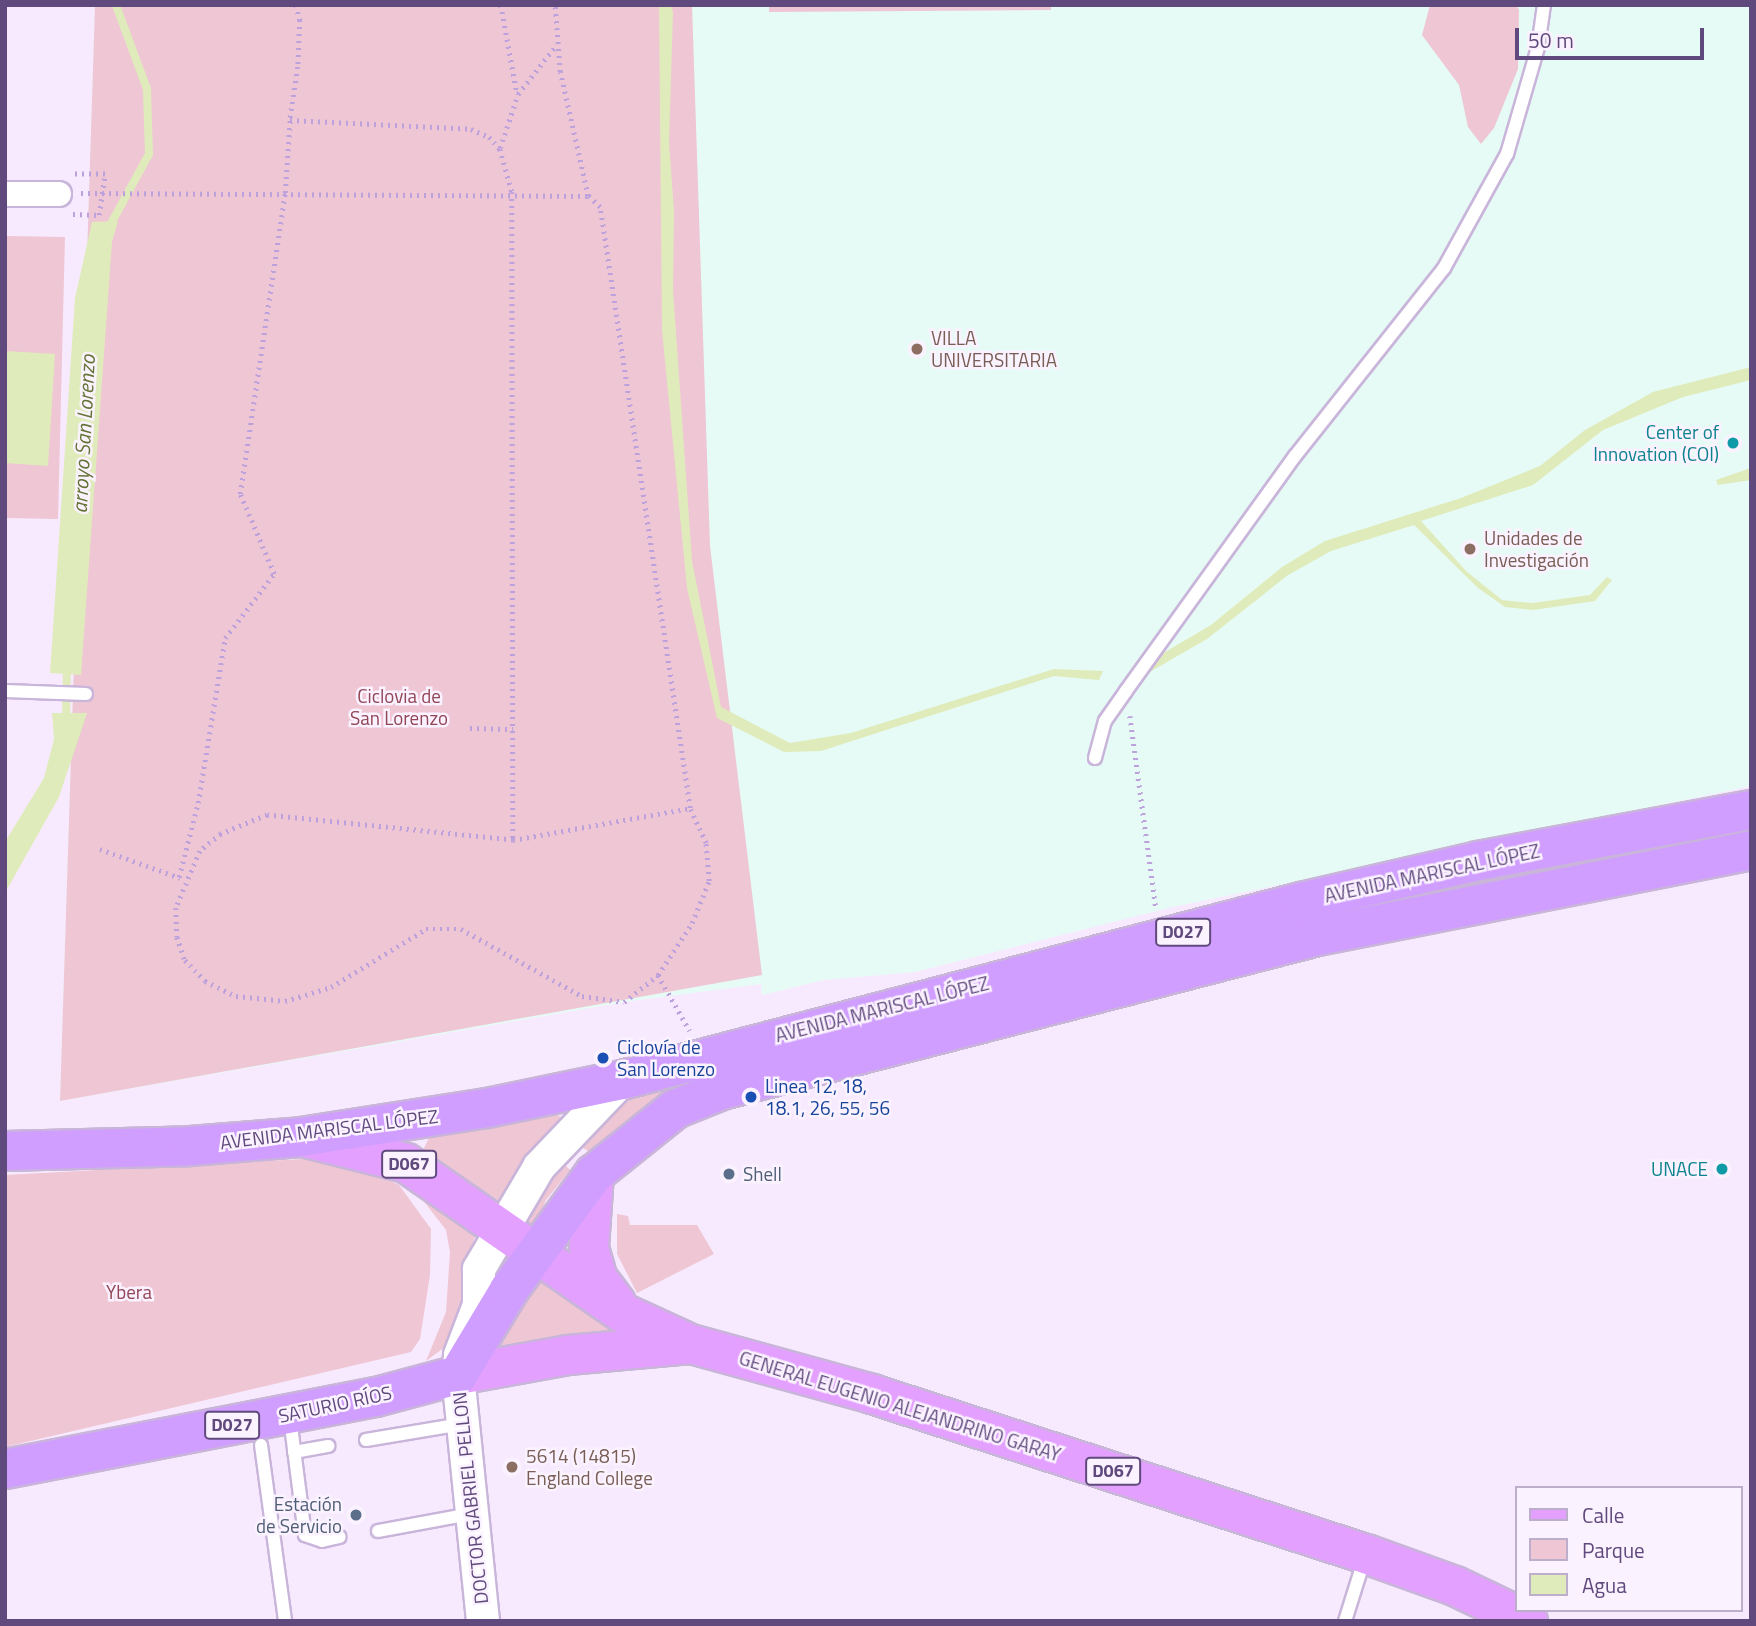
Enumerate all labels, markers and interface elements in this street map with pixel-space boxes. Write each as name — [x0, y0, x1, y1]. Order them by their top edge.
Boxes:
scale bar — [1518, 14, 1707, 58]
text: 50 m — [1528, 24, 1574, 56]
place label: VILLA UNIVERSITARIA — [931, 327, 1057, 371]
marker: VILLA UNIVERSITARIA — [909, 341, 925, 357]
water label: arroyo San Lorenzo — [66, 354, 100, 514]
place label: Center of Innovation (COI) — [1593, 421, 1719, 465]
marker: Center of Innovation (COI) — [1725, 435, 1741, 451]
place label: Unidades de Investigación — [1484, 527, 1589, 571]
marker: Unidades de Investigación — [1462, 541, 1478, 557]
park label: Ciclovia de San Lorenzo — [350, 685, 448, 729]
street label: AVENIDA MARISCAL LÓPEZ — [1322, 839, 1542, 907]
road number: D027 — [1155, 917, 1211, 946]
street label: AVENIDA MARISCAL LÓPEZ — [773, 971, 991, 1047]
place label: Ciclovía de San Lorenzo — [617, 1036, 715, 1080]
marker: Ciclovía de San Lorenzo — [595, 1050, 611, 1066]
place label: Linea 12, 18, 18.1, 26, 55, 56 — [765, 1075, 890, 1119]
marker: Linea 12, 18, 18.1, 26, 55, 56 — [743, 1089, 759, 1105]
street label: AVENIDA MARISCAL LÓPEZ — [219, 1104, 439, 1154]
road number: D067 — [381, 1149, 437, 1178]
place label: UNACE — [1651, 1158, 1708, 1180]
marker: UNACE — [1714, 1161, 1730, 1177]
place label: Shell — [743, 1163, 782, 1185]
marker: Shell — [721, 1166, 737, 1182]
park label: Ybera — [106, 1281, 152, 1303]
street label: GENERAL EUGENIO ALEJANDRINO GARAY — [737, 1346, 1063, 1466]
street label: SATURIO RÍOS — [276, 1381, 394, 1427]
street label: DOCTOR GABRIEL PELLON — [448, 1391, 492, 1605]
road number: D027 — [204, 1410, 260, 1440]
place label: 5614 (14815) England College — [526, 1445, 653, 1489]
road number: D067 — [1085, 1456, 1141, 1486]
marker: 5614 (14815) England College — [504, 1459, 520, 1475]
legend — [1514, 1486, 1742, 1612]
place label: Estación de Servicio — [256, 1493, 342, 1537]
text: Calle — [1582, 1499, 1624, 1531]
marker: Estación de Servicio — [348, 1507, 364, 1523]
text: Parque — [1582, 1534, 1645, 1566]
text: Agua — [1582, 1569, 1627, 1601]

